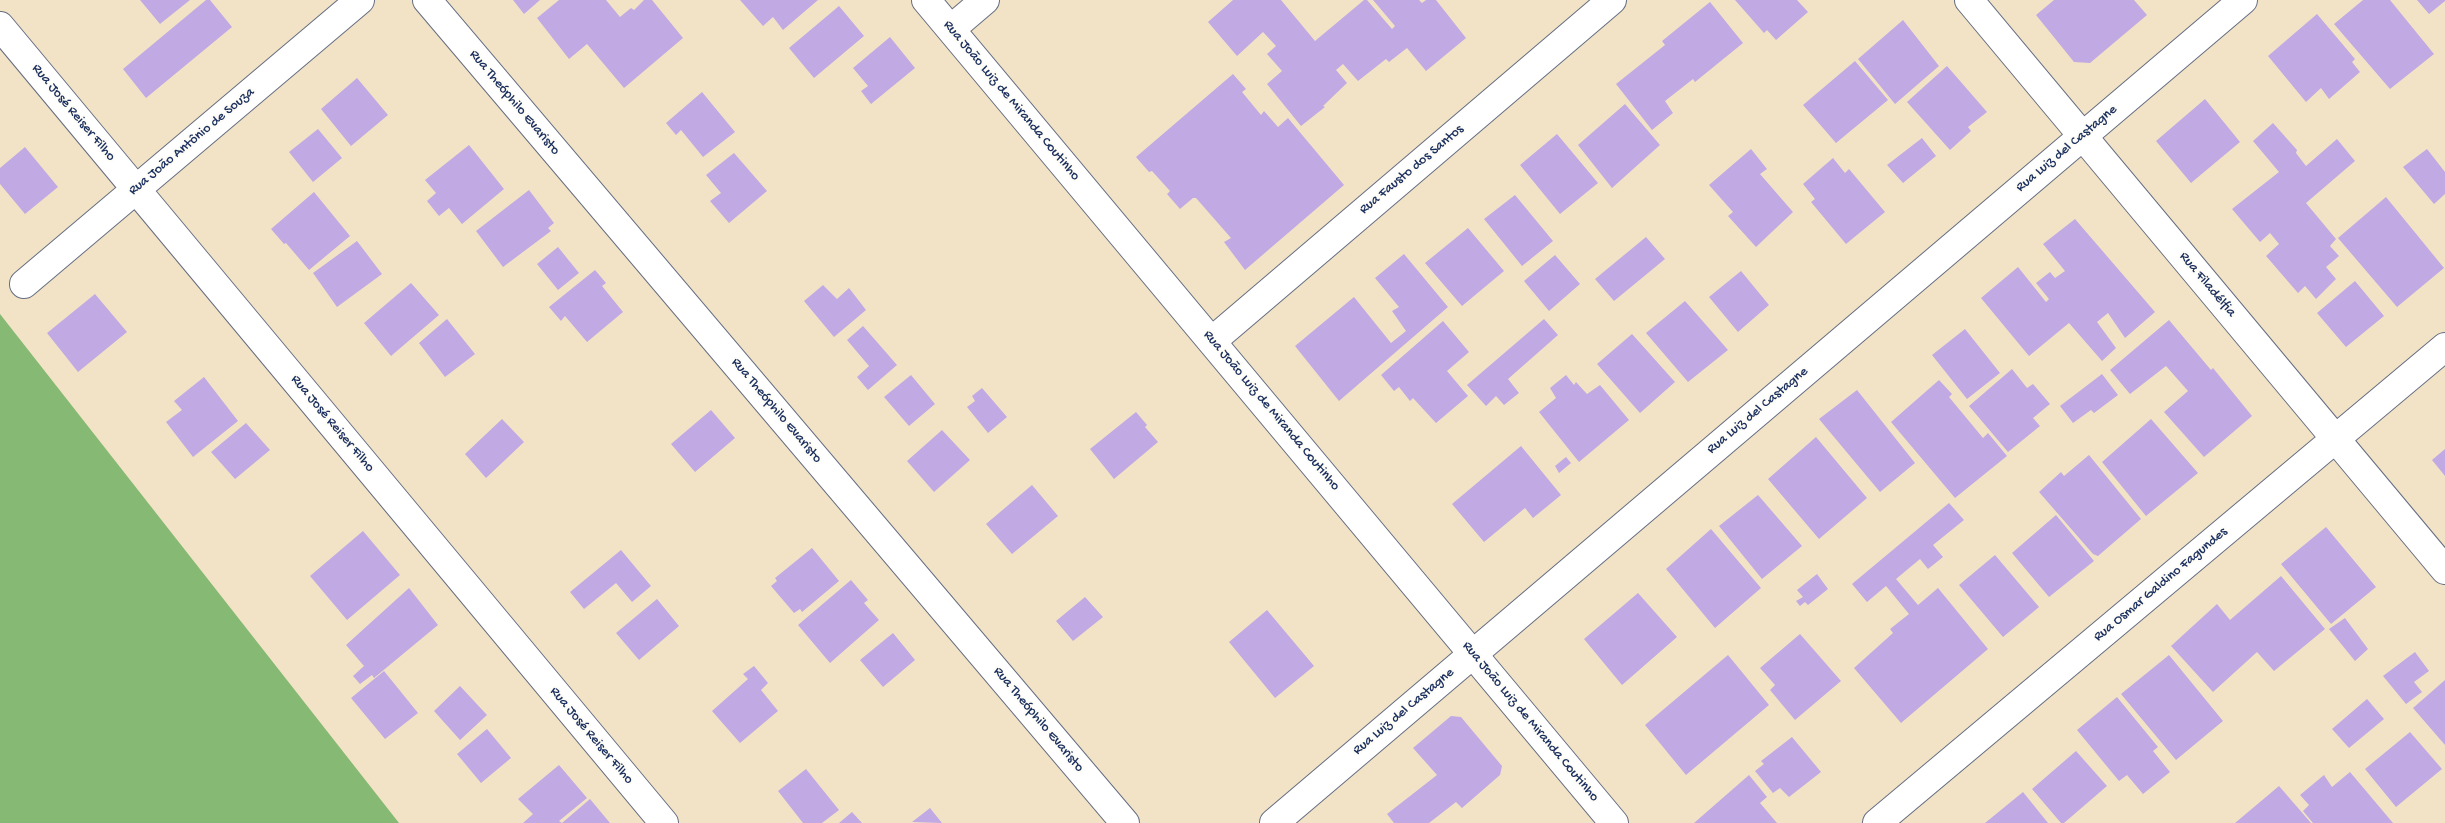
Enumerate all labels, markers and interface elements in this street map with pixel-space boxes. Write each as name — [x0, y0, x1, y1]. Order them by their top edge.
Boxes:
street label: Rua João Luiz de Miranda Coutinho — [939, 17, 1083, 185]
street label: Rua Theóphilo Evaristo — [465, 47, 563, 159]
street label: Rua José Reiser Filho — [27, 61, 119, 165]
street label: Rua João Antônio de Souza — [126, 84, 258, 200]
street label: Rua Luiz del Castagne — [2013, 102, 2121, 196]
street label: Rua Fausto dos Santos — [1356, 121, 1468, 219]
street label: Rua Filadélfia — [2175, 249, 2239, 321]
street label: Rua João Luiz de Miranda Coutinho — [1199, 327, 1343, 495]
street label: Rua Theóphilo Evaristo — [727, 355, 825, 467]
street label: Rua Luiz del Castagne — [1704, 364, 1812, 458]
street label: Rua José Reiser Filho — [286, 372, 378, 476]
street label: Rua Osmar Galdino Fagundes — [2091, 524, 2231, 646]
street label: Rua João Luiz de Miranda Coutinho — [1458, 638, 1602, 806]
street label: Rua Theóphilo Evaristo — [989, 664, 1087, 776]
street label: Rua Luiz del Castagne — [1350, 665, 1458, 759]
street label: Rua José Reiser Filho — [545, 684, 637, 788]

